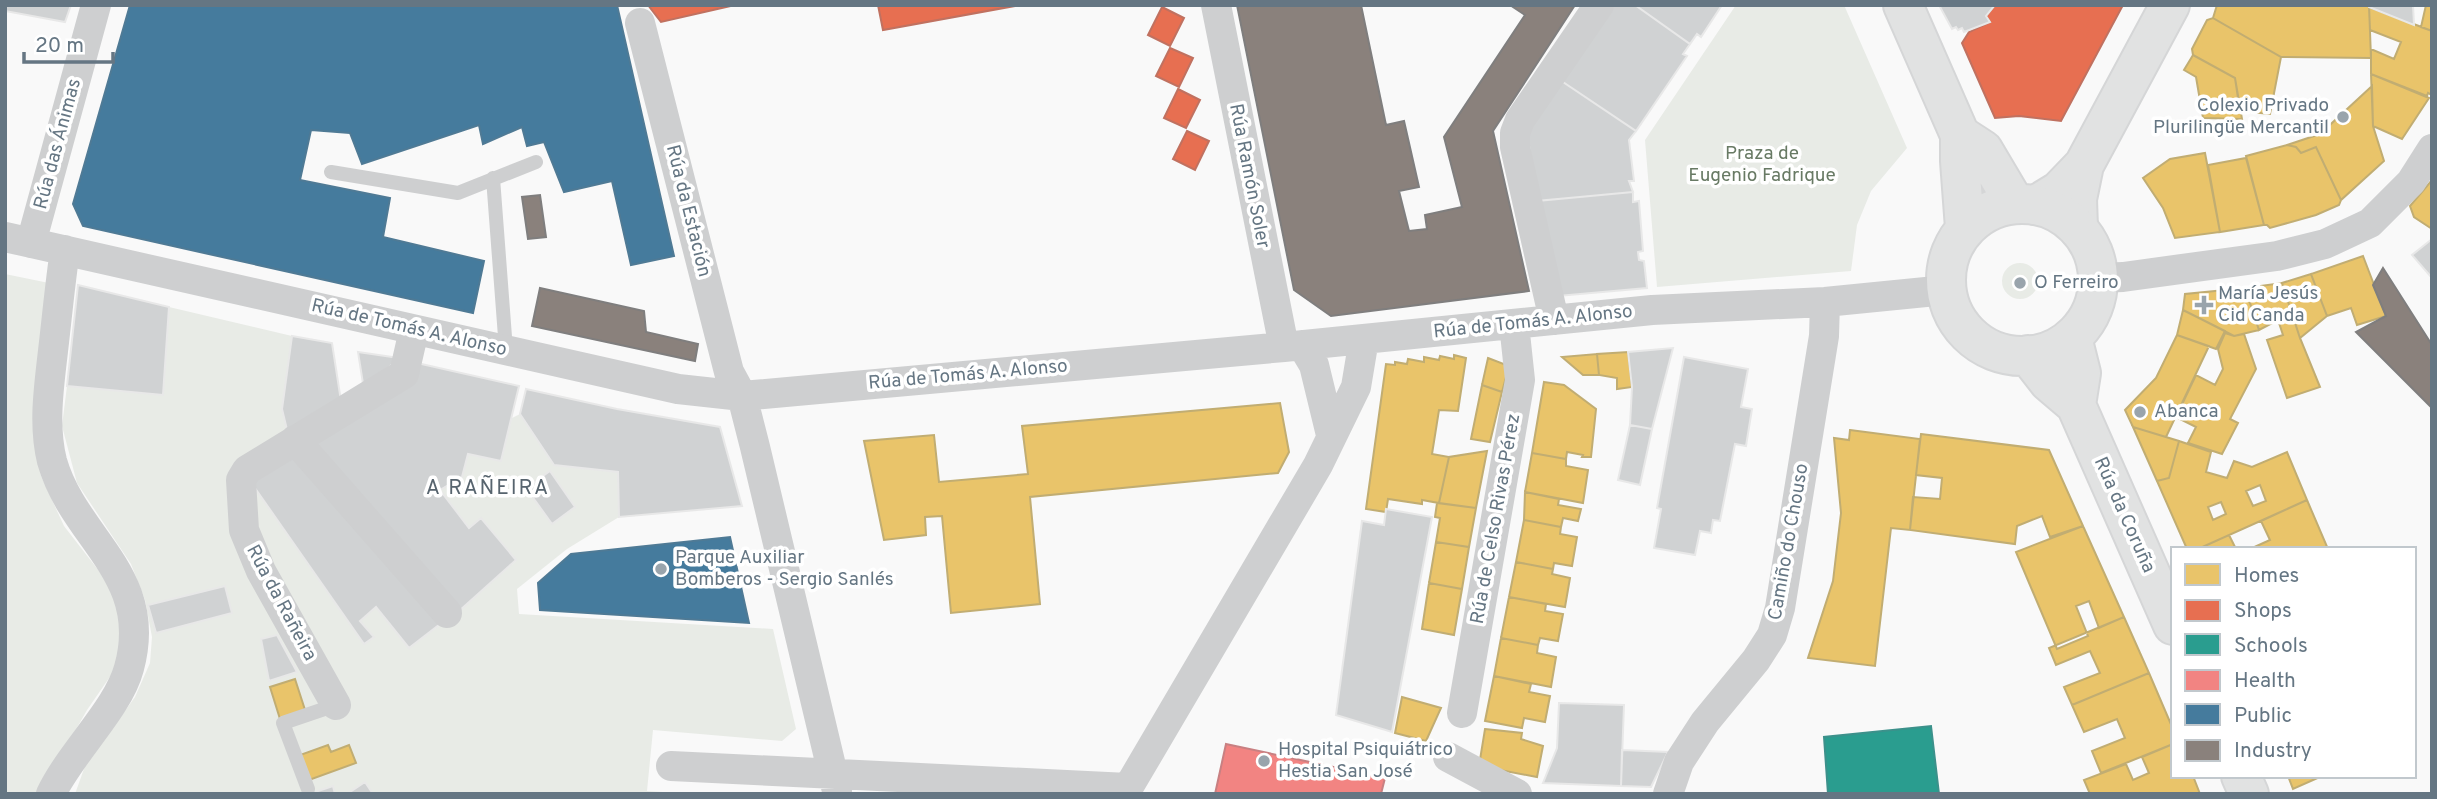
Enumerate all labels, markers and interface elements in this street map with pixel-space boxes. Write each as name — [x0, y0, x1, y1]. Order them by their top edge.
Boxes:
scale bar — [24, 21, 114, 65]
text: 20 m — [35, 33, 84, 60]
street label: Rúa das Ánimas — [28, 76, 87, 212]
place label: Colexio Privado Plurilingüe Mercantil — [2153, 94, 2329, 140]
street label: Rúa Ramón Soler — [1223, 102, 1275, 251]
marker: Colexio Privado Plurilingüe Mercantil — [2335, 109, 2351, 125]
street label: Rúa da Estación — [660, 142, 716, 280]
park label: Praza de Eugenio Fadrique — [1688, 142, 1836, 188]
place label: O Ferreiro — [2034, 271, 2119, 295]
marker: O Ferreiro — [2012, 275, 2028, 291]
place label: María Jesús Cid Canda — [2218, 282, 2318, 328]
street label: Rúa de Tomás A. Alonso — [309, 294, 509, 362]
marker: María Jesús Cid Canda — [2196, 297, 2212, 313]
street label: Rúa de Tomás A. Alonso — [1432, 300, 1634, 344]
street label: Rúa de Tomás A. Alonso — [867, 354, 1069, 396]
place label: Abanca — [2154, 400, 2218, 424]
marker: Abanca — [2132, 404, 2148, 420]
street label: Rúa de Celso Rivas Pérez — [1466, 412, 1526, 626]
street label: Rúa da Coruña — [2088, 453, 2160, 577]
street label: Camiño do Chouso — [1763, 462, 1815, 622]
district label: A RAÑEIRA — [426, 475, 550, 502]
street label: Rúa da Rañeira — [240, 541, 322, 665]
place label: Parque Auxiliar Bomberos - Sergio Sanlés — [675, 546, 894, 592]
legend — [2171, 547, 2416, 778]
marker: Parque Auxiliar Bomberos - Sergio Sanlés — [653, 561, 669, 577]
text: Homes — [2234, 563, 2299, 590]
text: Shops — [2234, 598, 2292, 625]
text: Schools — [2234, 633, 2308, 660]
text: Health — [2234, 668, 2296, 695]
text: Public — [2234, 703, 2292, 730]
place label: Hospital Psiquiátrico Hestia San José — [1278, 738, 1453, 784]
text: Industry — [2234, 738, 2312, 765]
marker: Hospital Psiquiátrico Hestia San José — [1256, 753, 1272, 769]

